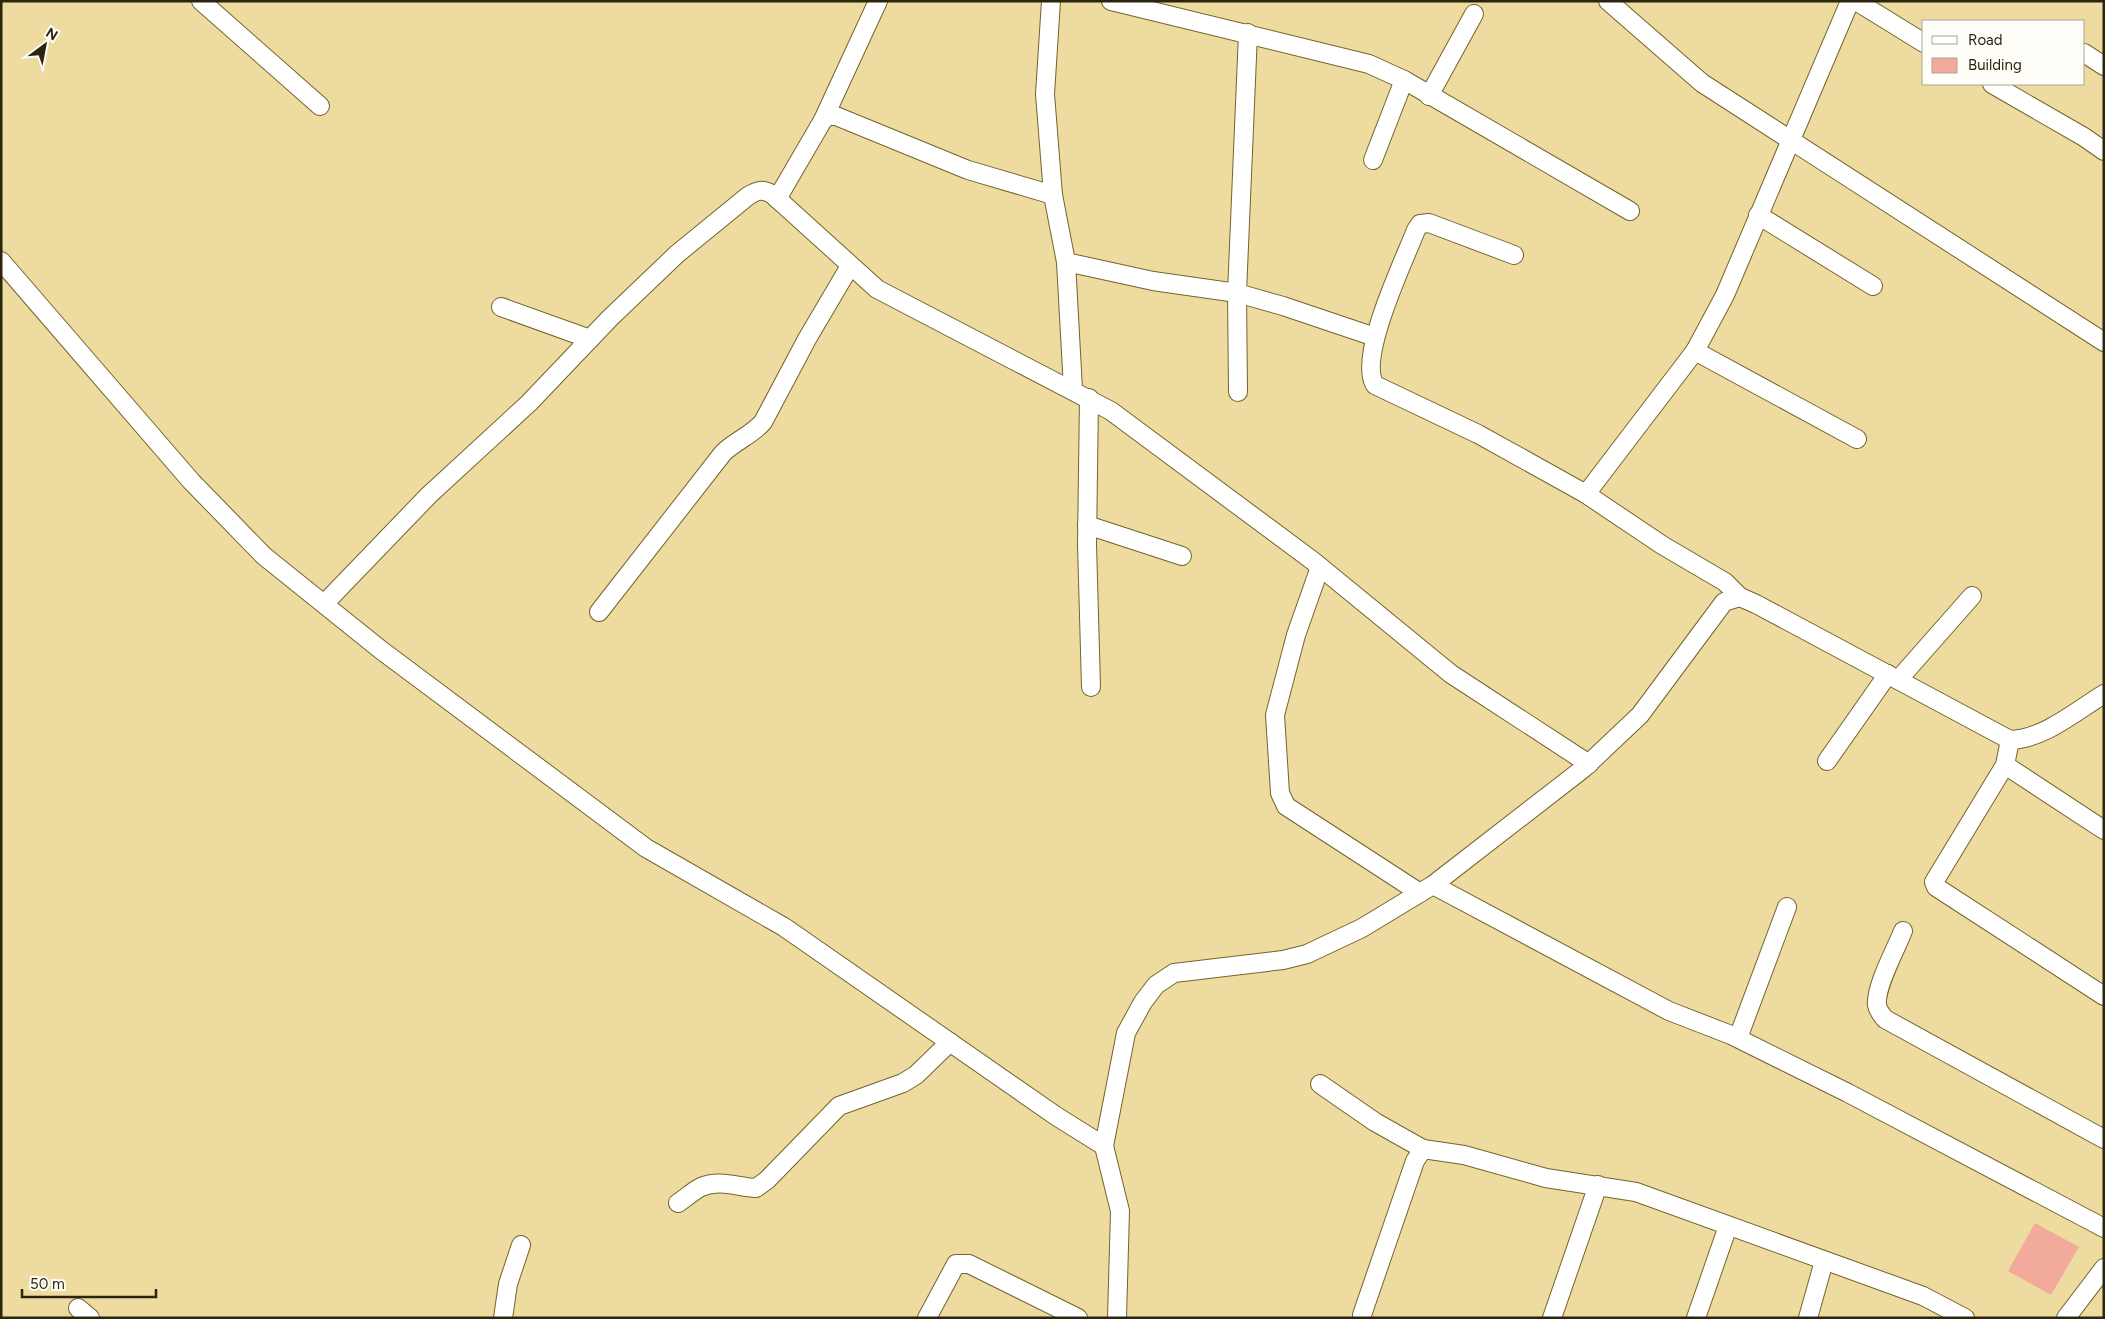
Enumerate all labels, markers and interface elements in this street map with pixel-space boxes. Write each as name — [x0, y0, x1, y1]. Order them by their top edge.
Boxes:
north arrow — [20, 20, 70, 70]
legend — [1922, 20, 2085, 85]
text: N — [43, 24, 61, 44]
text: Road — [1968, 31, 2003, 49]
text: Building — [1968, 56, 2022, 74]
scale bar — [22, 1266, 156, 1298]
text: 50 m — [30, 1275, 65, 1293]

